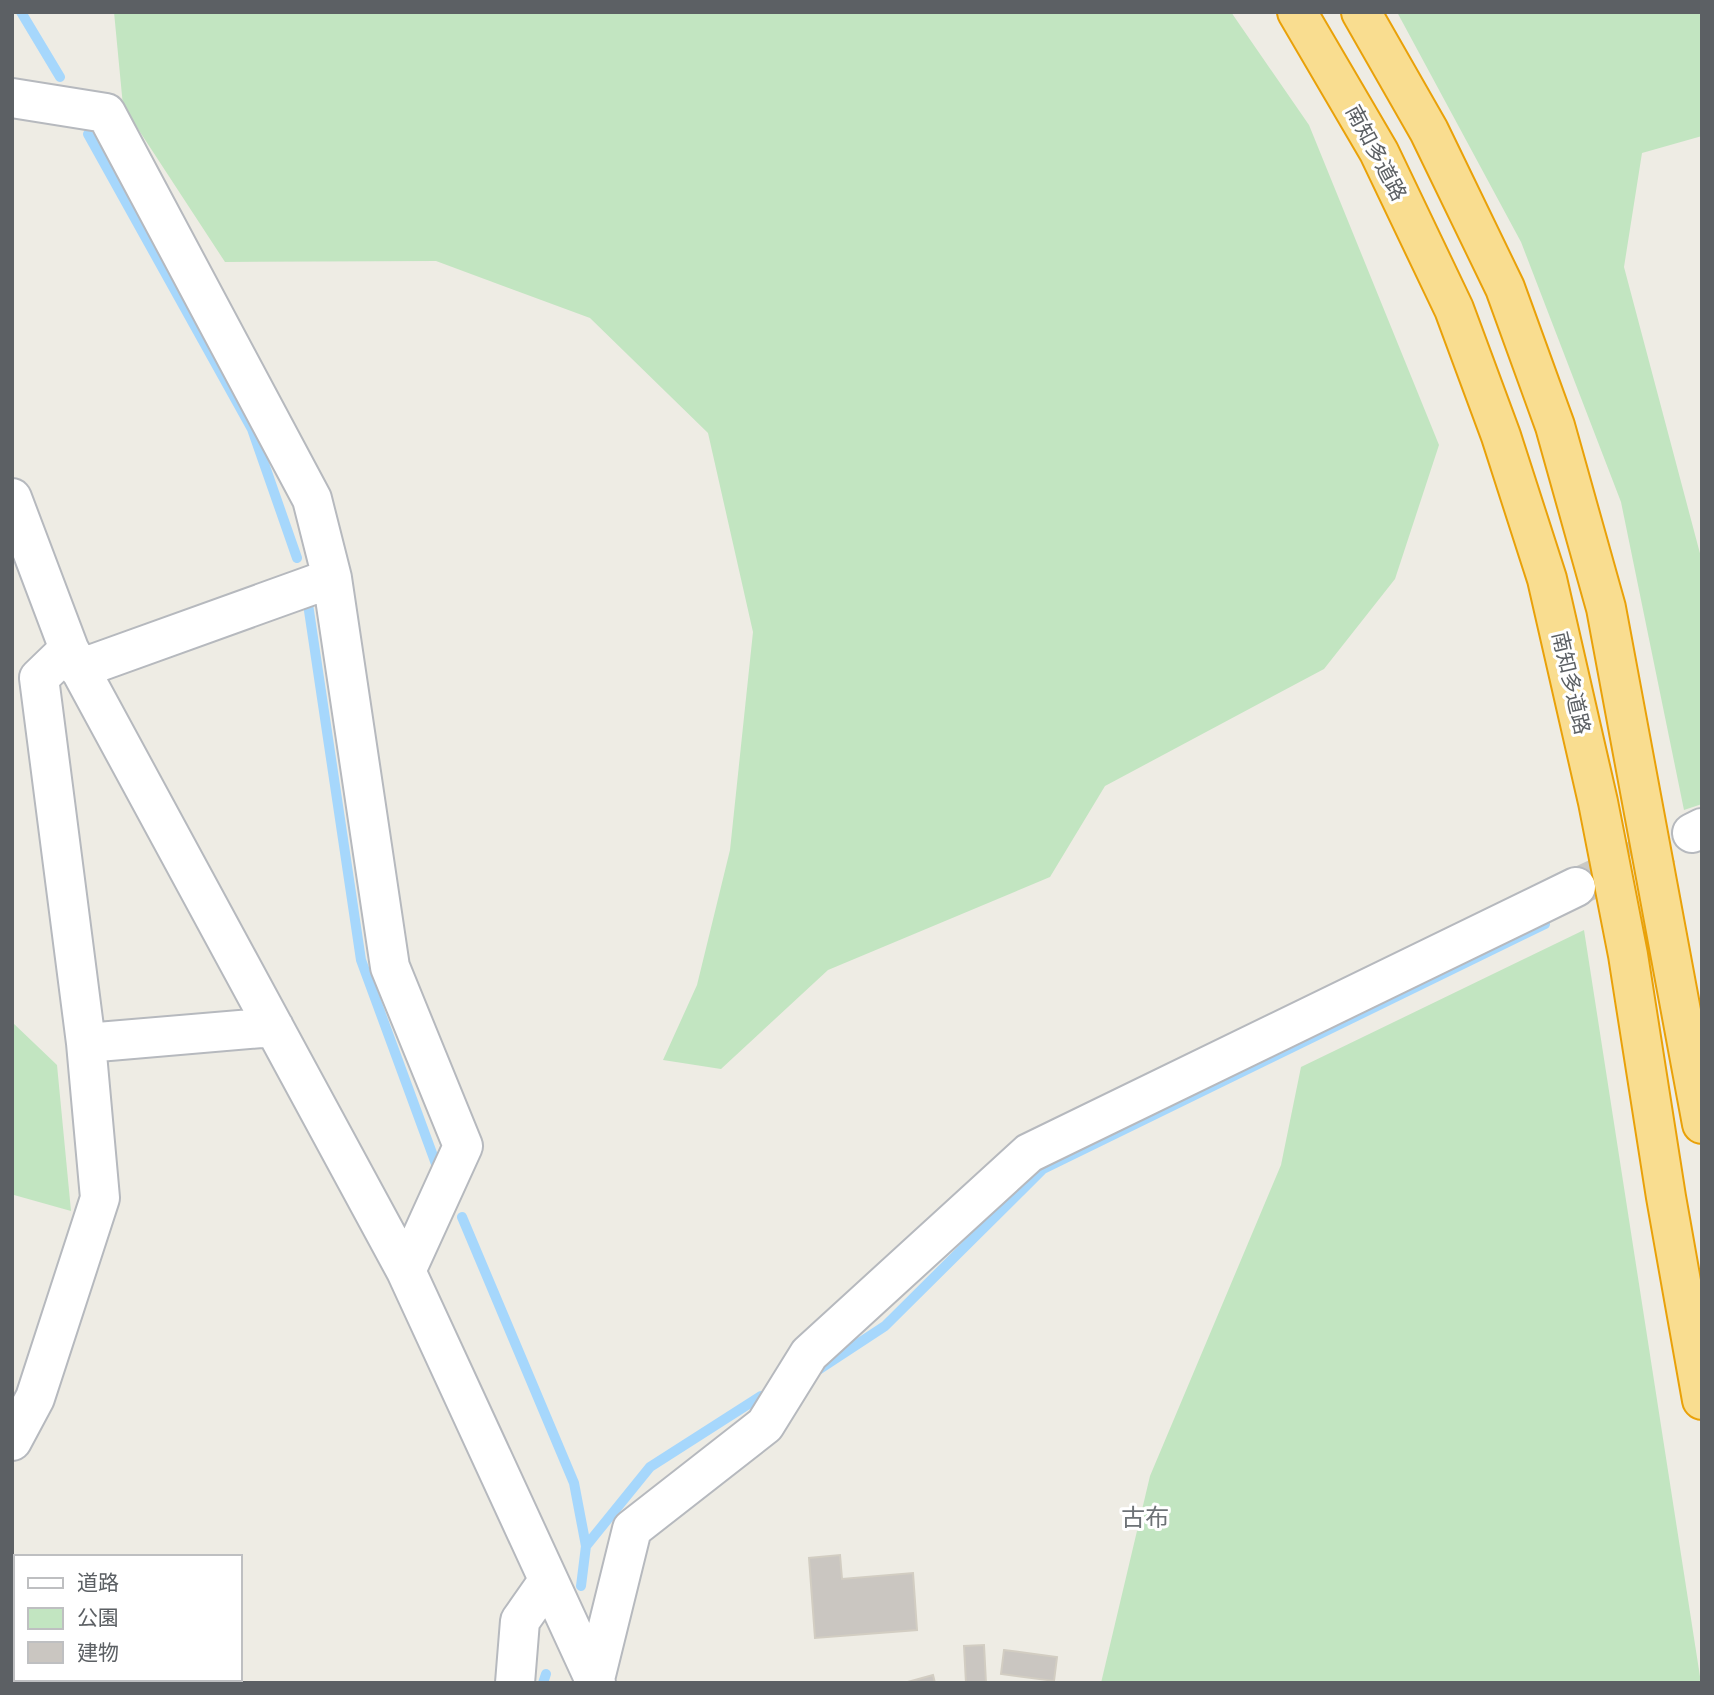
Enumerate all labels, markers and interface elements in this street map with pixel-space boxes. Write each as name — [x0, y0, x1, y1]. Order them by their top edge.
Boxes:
street label: 南知多道路 — [1340, 100, 1414, 205]
street label: 南知多道路 — [1547, 628, 1597, 737]
district label: 古布 — [1121, 1500, 1169, 1533]
legend — [14, 1555, 242, 1681]
text: 道路 — [77, 1568, 119, 1596]
text: 公園 — [77, 1603, 119, 1631]
text: 建物 — [77, 1638, 119, 1666]

